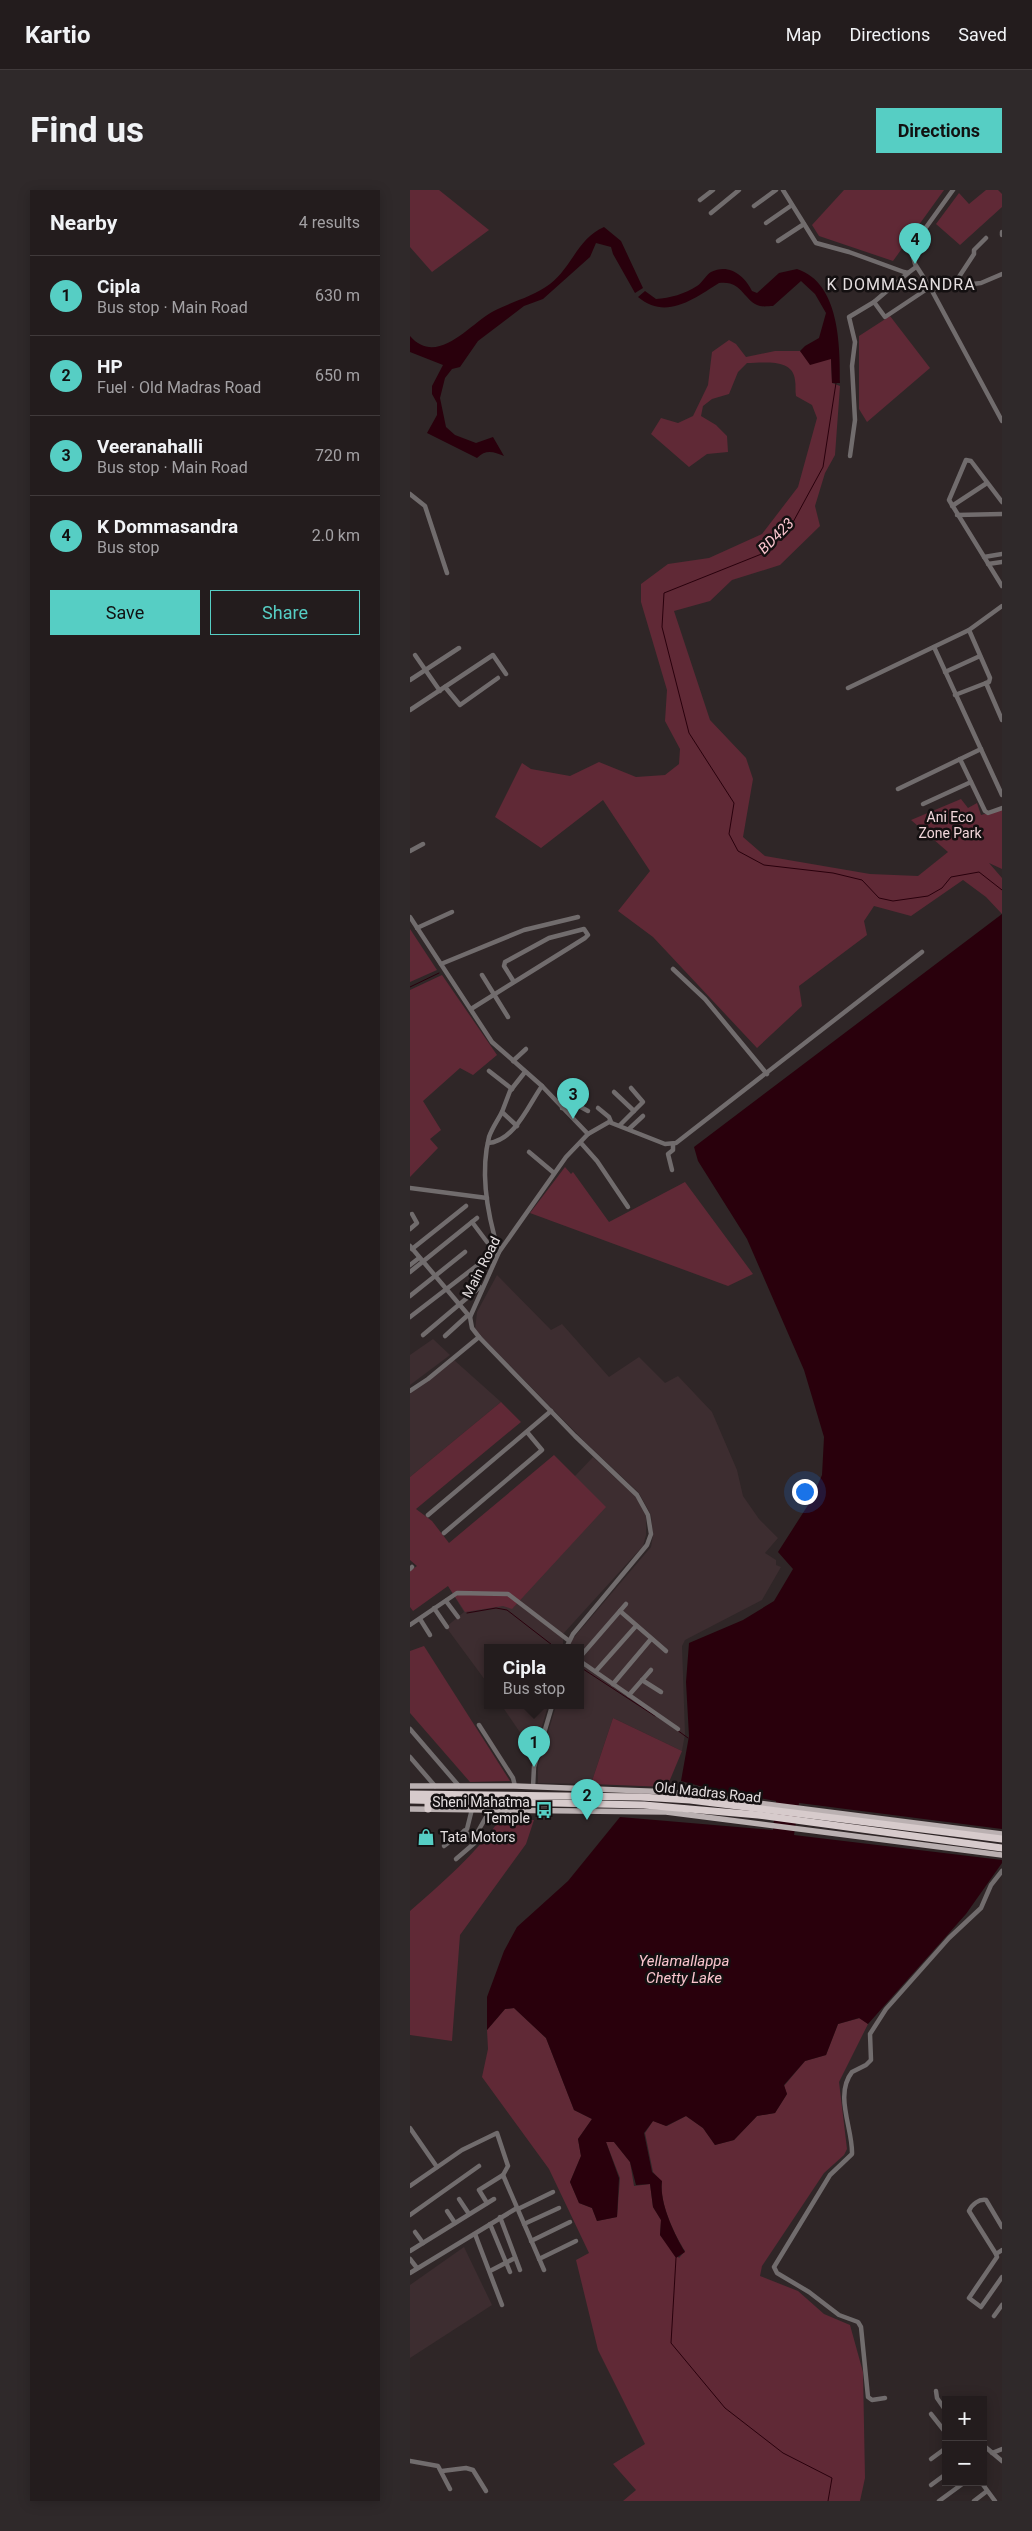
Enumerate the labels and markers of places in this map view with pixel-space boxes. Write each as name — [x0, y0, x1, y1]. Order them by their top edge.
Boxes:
pin: 4 — [899, 223, 931, 264]
pin: 3 — [557, 1078, 589, 1119]
pin: 1 — [518, 1726, 550, 1767]
pin: 2 — [571, 1779, 603, 1820]
place label: Sheni Mahatma Temple — [432, 1794, 530, 1826]
bus stop icon: Sheni Mahatma Temple — [534, 1800, 554, 1820]
shop icon: Tata Motors — [416, 1827, 436, 1847]
place label: Tata Motors — [440, 1829, 515, 1845]

